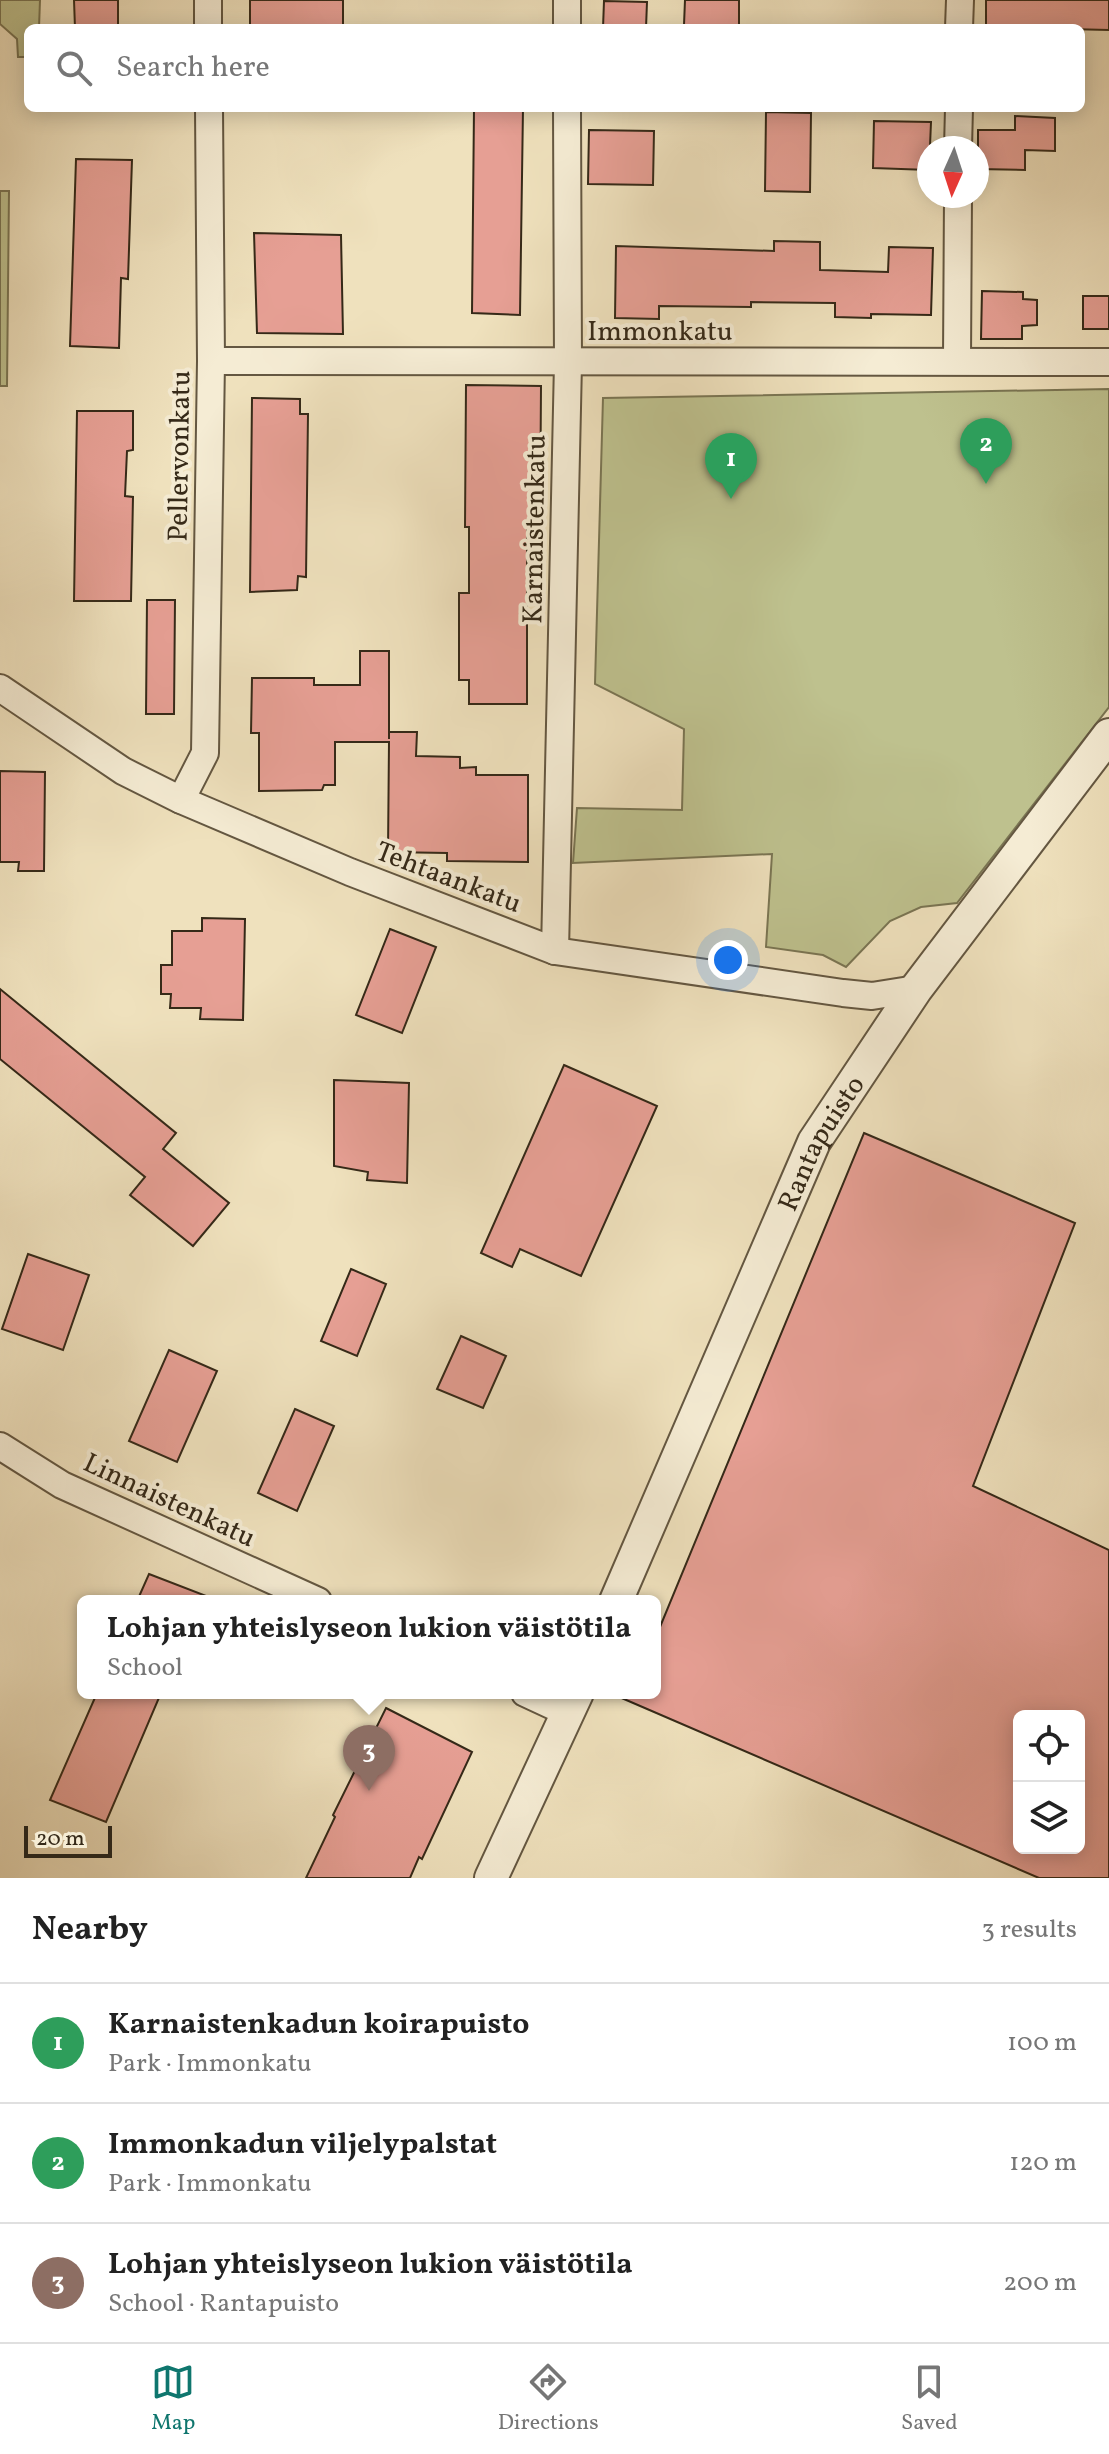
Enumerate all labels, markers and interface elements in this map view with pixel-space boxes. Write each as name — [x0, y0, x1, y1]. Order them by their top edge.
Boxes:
search box — [24, 24, 1085, 112]
icon: search — [52, 46, 96, 90]
text: Search here — [116, 47, 270, 89]
north arrow — [917, 136, 989, 208]
street label: Immonkatu — [587, 313, 733, 352]
street label: Pellervonkatu — [160, 370, 201, 542]
pin: 2 — [960, 418, 1012, 484]
pin: 1 — [705, 433, 757, 499]
street label: Karnaistenkatu — [514, 434, 557, 624]
street label: Tehtaankatu — [370, 833, 527, 924]
your location — [708, 940, 748, 980]
street label: Rantapuisto — [769, 1068, 875, 1218]
street label: Linnaistenkatu — [76, 1444, 261, 1558]
popup — [77, 1595, 661, 1699]
text: Lohjan yhteislyseon lukion väistötila — [107, 1608, 631, 1650]
text: School — [107, 1650, 183, 1686]
map controls — [1013, 1710, 1085, 1854]
button: locate — [1013, 1710, 1085, 1782]
pin: 3 — [343, 1725, 395, 1791]
button: layers — [1013, 1782, 1085, 1854]
scale bar — [24, 1822, 112, 1858]
text: 20 m — [36, 1824, 85, 1855]
text: Nearby — [32, 1907, 148, 1954]
text: 3 results — [981, 1912, 1077, 1948]
text: Karnaistenkadun koirapuisto — [108, 2004, 529, 2046]
text: 1 — [53, 2025, 63, 2061]
text: 100 m — [1007, 2025, 1077, 2061]
text: Park · Immonkatu — [108, 2046, 312, 2082]
text: Immonkadun viljelypalstat — [108, 2124, 497, 2166]
text: 2 — [51, 2145, 65, 2181]
text: 120 m — [1009, 2145, 1077, 2181]
text: Park · Immonkatu — [108, 2166, 312, 2202]
text: Lohjan yhteislyseon lukion väistötila — [108, 2244, 633, 2286]
text: 3 — [51, 2265, 65, 2301]
text: 200 m — [1003, 2265, 1077, 2301]
text: School · Rantapuisto — [108, 2286, 339, 2322]
tab: Map — [151, 2360, 195, 2439]
tab: Directions — [498, 2360, 599, 2439]
tab: Saved — [901, 2360, 958, 2439]

